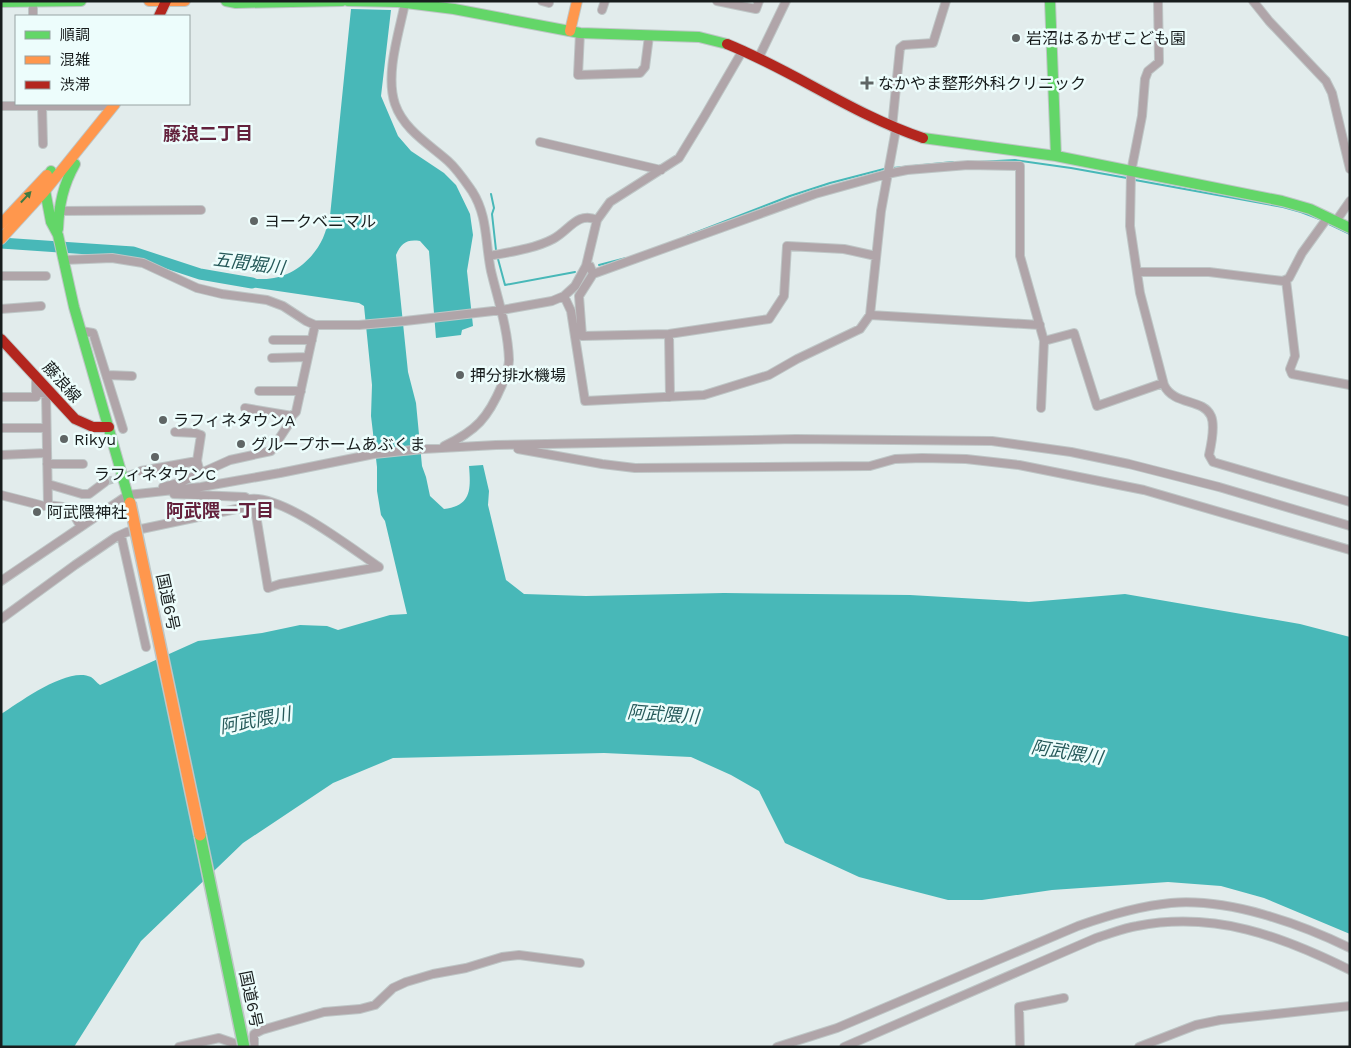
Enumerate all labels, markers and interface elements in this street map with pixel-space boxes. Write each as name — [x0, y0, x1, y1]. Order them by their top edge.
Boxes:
legend — [15, 15, 190, 105]
text: 順調 — [60, 26, 90, 44]
place label: 岩沼はるかぜこども園 — [1026, 29, 1186, 48]
marker: 岩沼はるかぜこども園 — [1010, 32, 1022, 44]
text: 混雑 — [60, 51, 90, 69]
place label: なかやま整形外科クリニック — [878, 74, 1086, 93]
text: 渋滞 — [60, 76, 90, 94]
marker: なかやま整形外科クリニック — [860, 76, 874, 90]
district label: 藤浪二丁目 — [163, 123, 253, 144]
one-way arrow — [20, 192, 32, 204]
place label: ヨークベニマル — [264, 212, 376, 231]
marker: ヨークベニマル — [248, 215, 260, 227]
water label: 五間堀川 — [212, 248, 288, 278]
street label: 藤浪線 — [39, 358, 85, 406]
place label: 押分排水機場 — [470, 366, 566, 385]
marker: 押分排水機場 — [454, 369, 466, 381]
place label: ラフィネタウンA — [173, 411, 296, 430]
marker: ラフィネタウンA — [157, 414, 169, 426]
place label: Rikyu — [74, 430, 116, 449]
marker: Rikyu — [58, 433, 70, 445]
place label: グループホームあぶくま — [251, 435, 426, 454]
marker: グループホームあぶくま — [235, 438, 247, 450]
marker: ラフィネタウンC — [149, 451, 161, 463]
place label: ラフィネタウンC — [94, 465, 216, 484]
district label: 阿武隈一丁目 — [166, 500, 274, 521]
place label: 阿武隈神社 — [47, 503, 127, 522]
marker: 阿武隈神社 — [31, 506, 43, 518]
street label: 国道6号 — [153, 572, 183, 632]
water label: 阿武隈川 — [626, 701, 702, 727]
water label: 阿武隈川 — [218, 702, 294, 737]
water label: 阿武隈川 — [1030, 736, 1106, 768]
street label: 国道6号 — [236, 969, 266, 1029]

